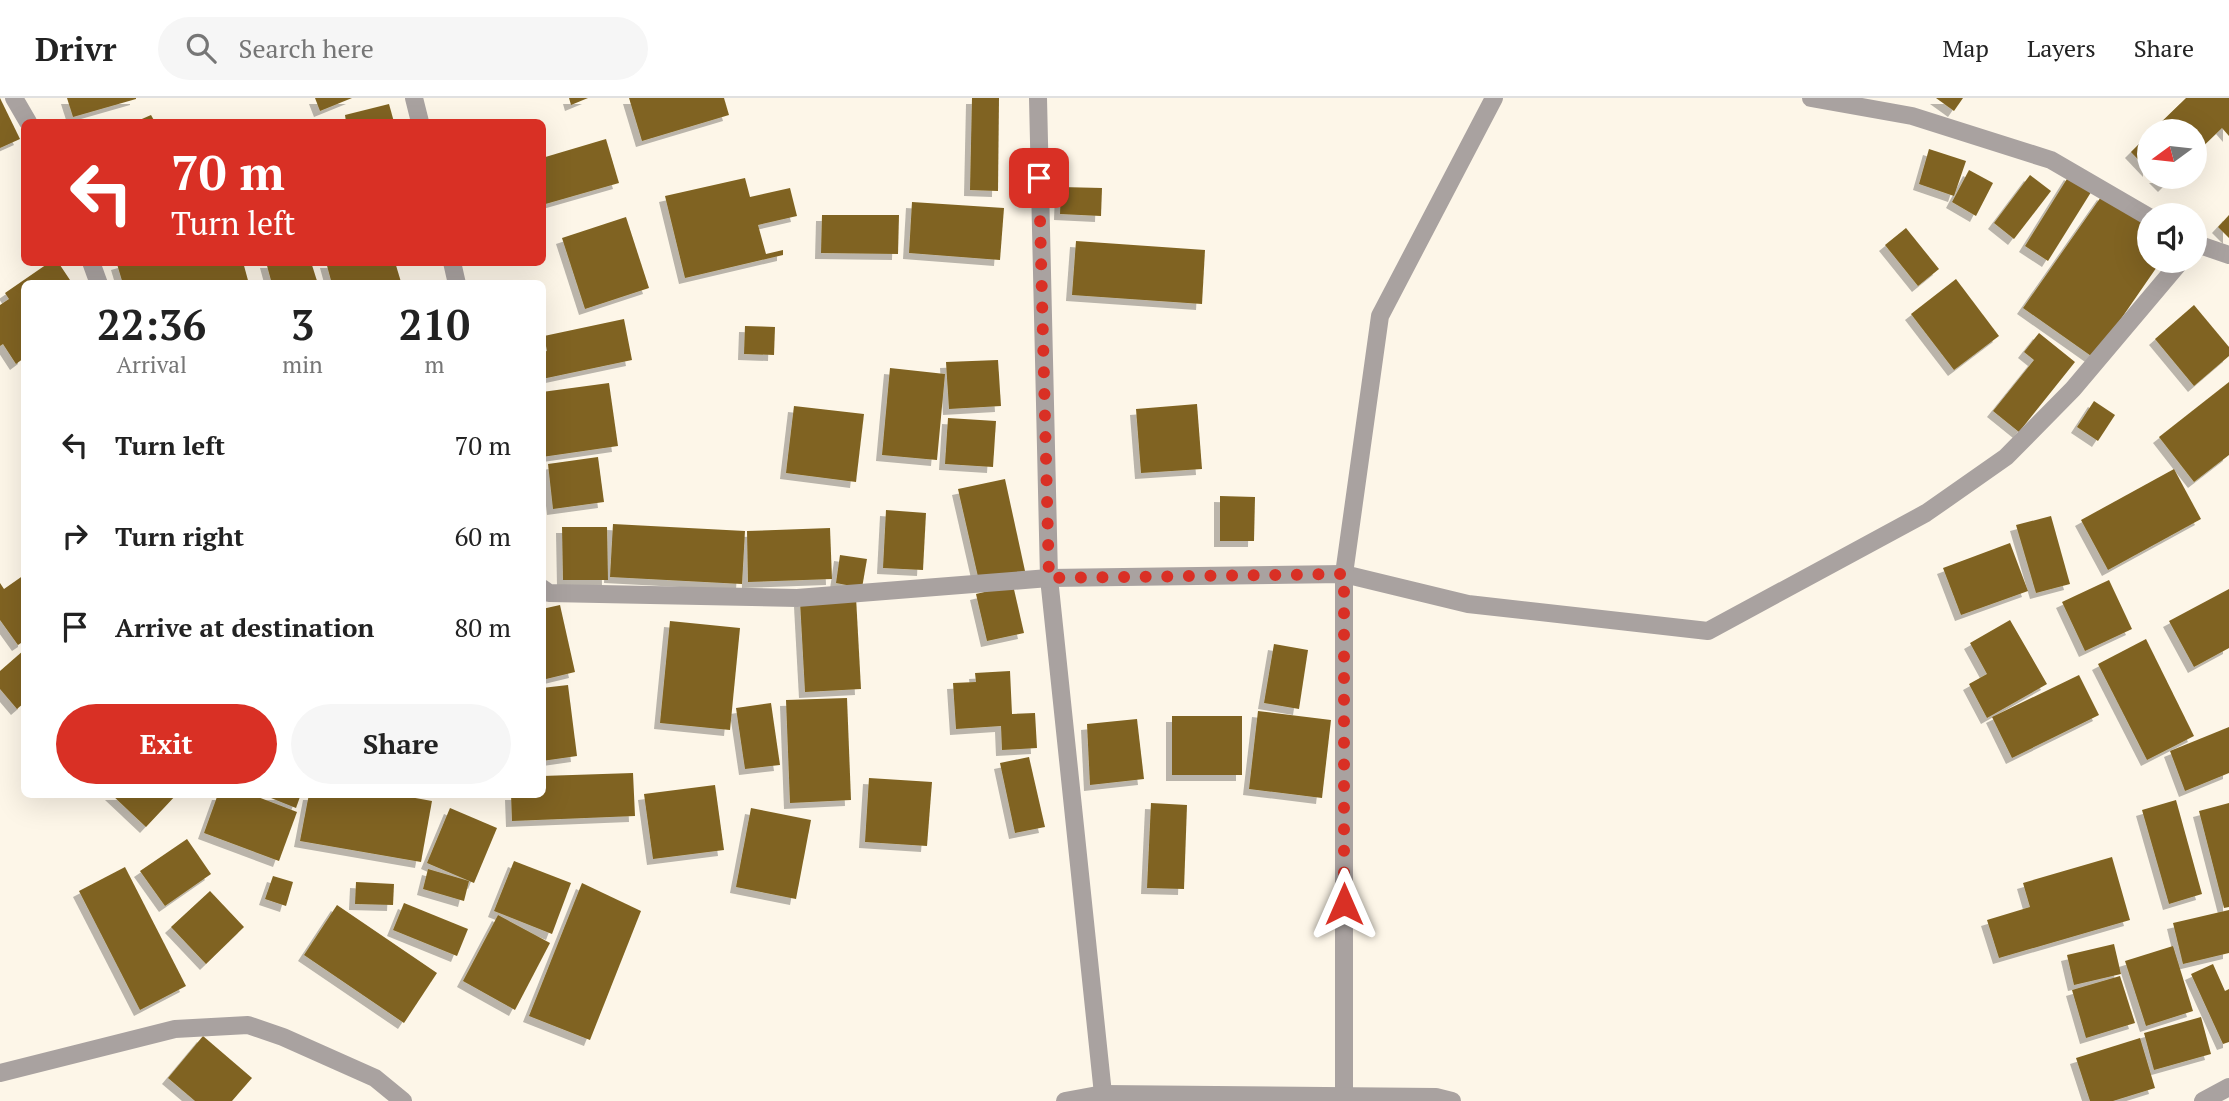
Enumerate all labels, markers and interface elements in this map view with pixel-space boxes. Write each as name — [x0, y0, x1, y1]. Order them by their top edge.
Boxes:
search box — [158, 17, 648, 80]
text: Drivr — [35, 27, 116, 70]
icon: search — [182, 29, 220, 67]
text: Search here — [238, 31, 374, 65]
text: Map — [1942, 32, 1989, 64]
text: Layers — [2027, 32, 2096, 64]
text: Share — [2134, 32, 2194, 64]
north arrow — [2137, 119, 2207, 189]
map controls — [2137, 119, 2207, 273]
text: 70 m — [171, 139, 285, 204]
icon: left — [56, 147, 147, 238]
pin — [1009, 148, 1069, 208]
icon: arrive — [1020, 159, 1058, 197]
text: Turn left — [171, 202, 295, 244]
button: sound — [2137, 203, 2207, 273]
text: 22:36 — [97, 296, 206, 352]
text: 3 — [291, 296, 314, 352]
text: 210 — [399, 296, 470, 352]
text: Arrival — [116, 349, 187, 380]
text: min — [282, 349, 323, 380]
text: m — [424, 349, 444, 380]
icon: left — [56, 426, 94, 464]
text: Turn left — [115, 428, 225, 462]
text: 70 m — [455, 428, 511, 462]
icon: right — [56, 517, 94, 555]
text: Turn right — [115, 519, 244, 553]
text: 60 m — [455, 519, 511, 553]
icon: arrive — [56, 608, 94, 646]
text: Arrive at destination — [115, 610, 374, 644]
text: 80 m — [455, 610, 511, 644]
button: Exit — [56, 704, 277, 784]
button: Share — [291, 704, 511, 784]
position arrow — [1307, 867, 1381, 941]

